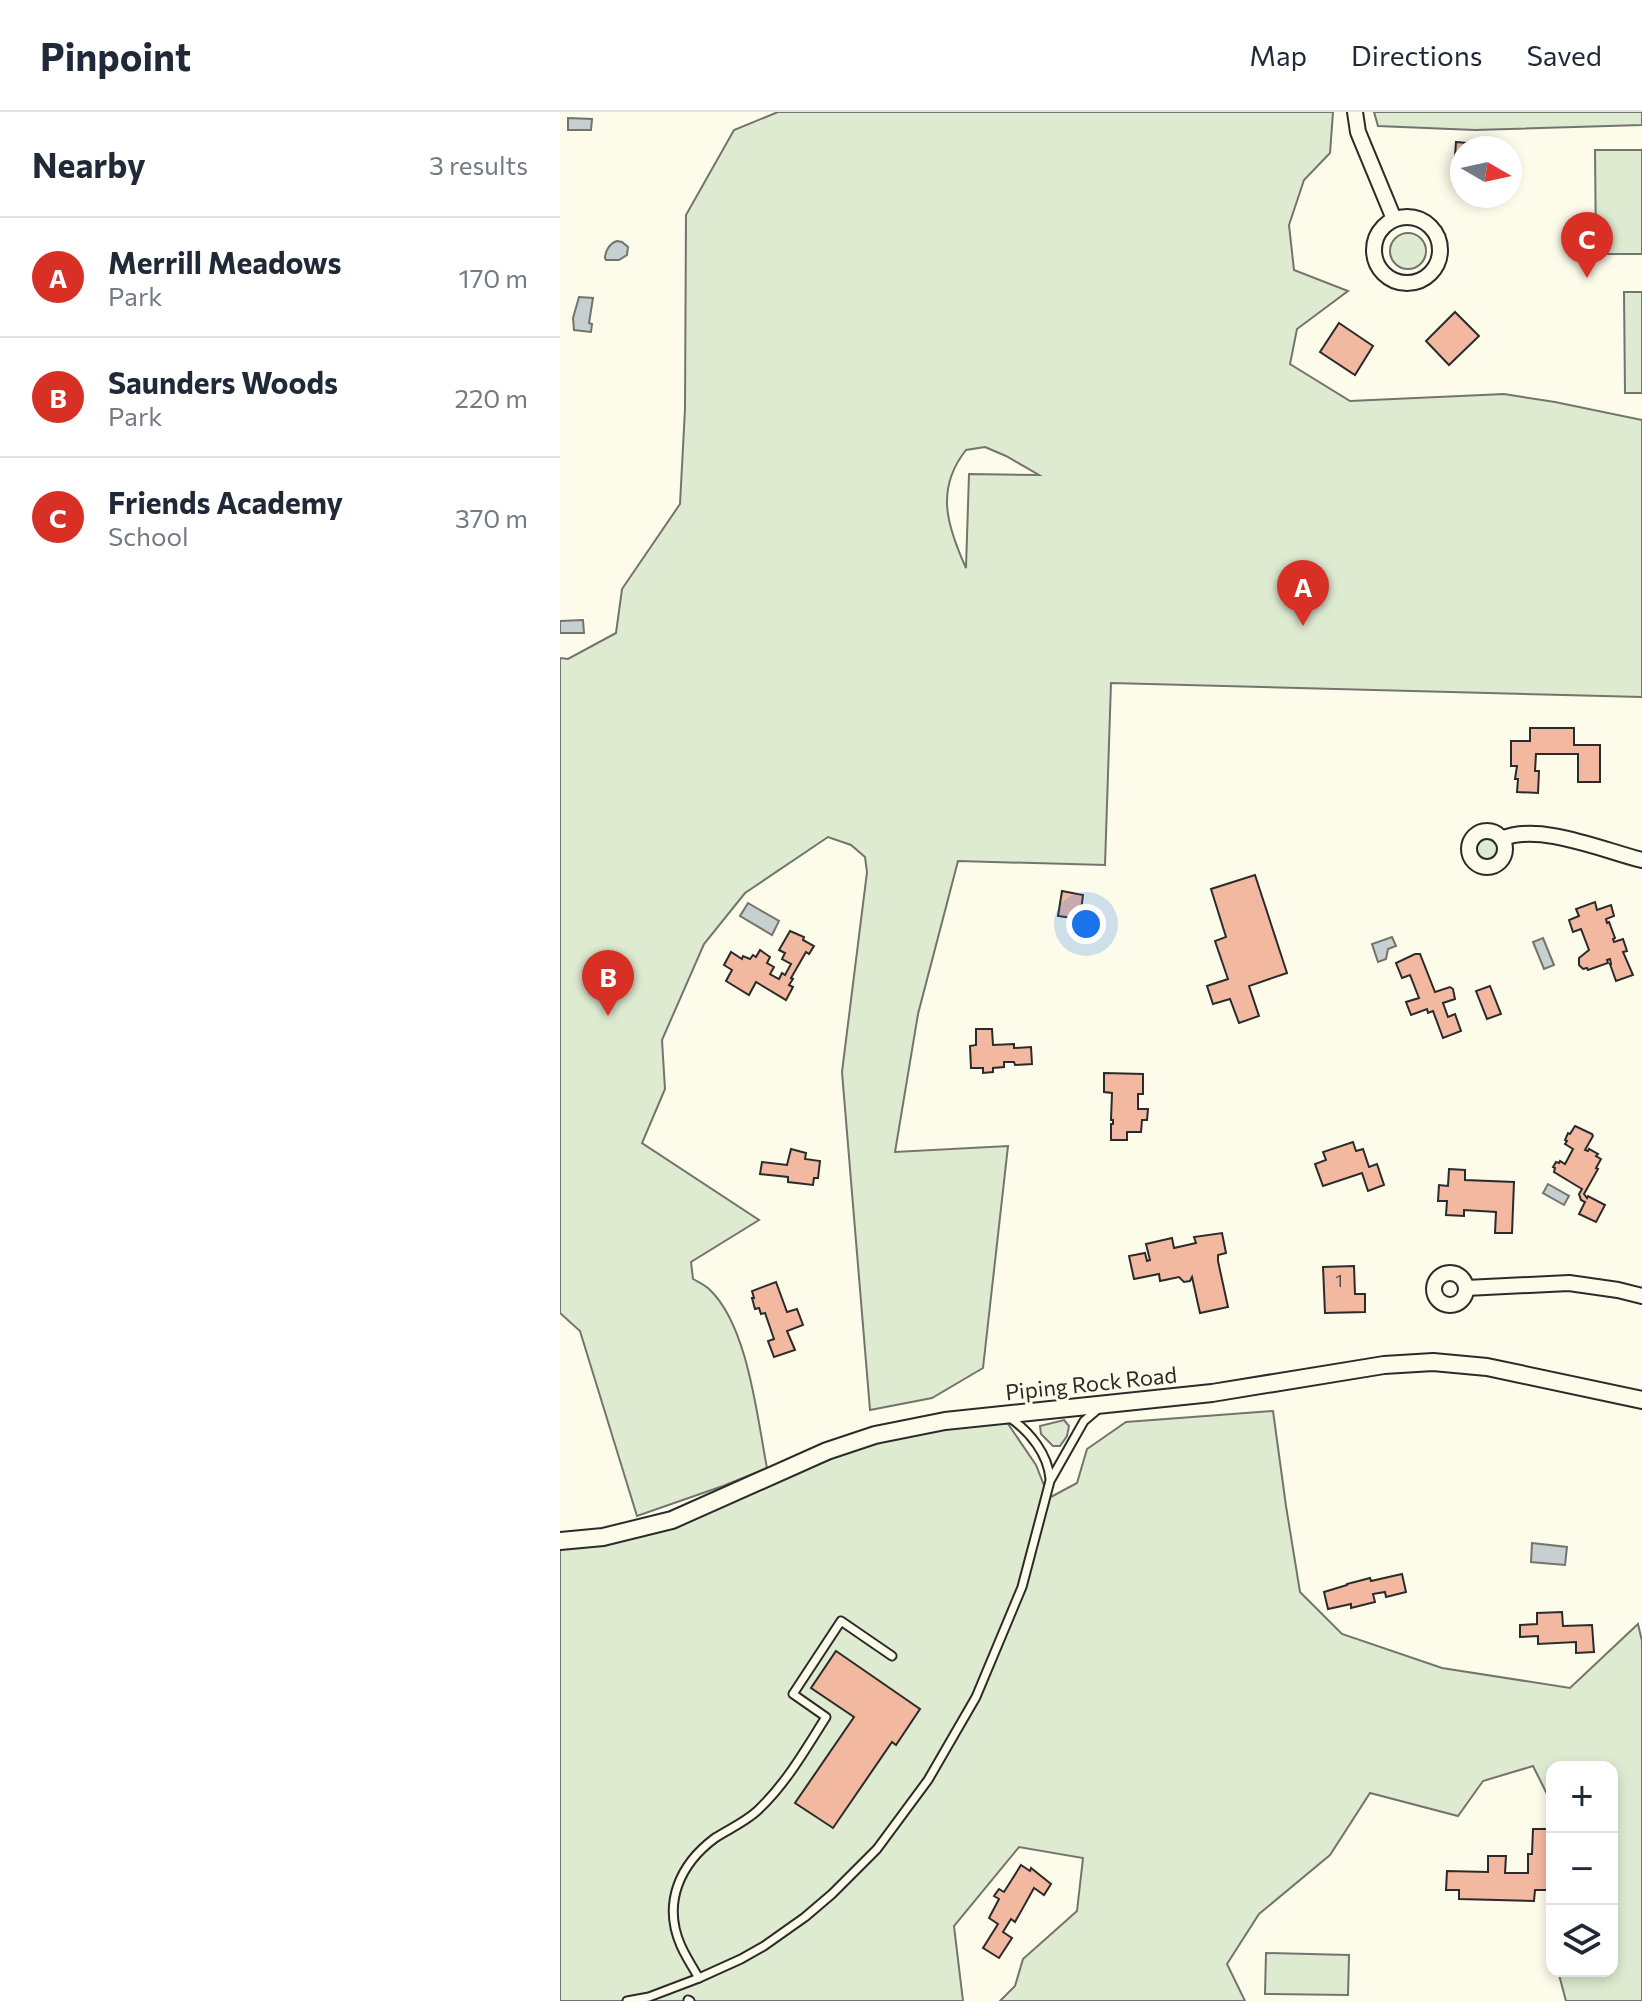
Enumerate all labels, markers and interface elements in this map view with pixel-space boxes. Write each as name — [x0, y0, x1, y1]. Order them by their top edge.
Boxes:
text: Pinpoint — [40, 32, 191, 79]
text: Map — [1249, 38, 1307, 72]
text: Directions — [1351, 38, 1482, 72]
text: Saved — [1526, 38, 1602, 72]
north arrow — [1450, 136, 1522, 208]
text: Nearby — [32, 143, 146, 185]
text: 3 results — [429, 149, 528, 180]
pin: C — [1561, 212, 1613, 278]
text: Merrill Meadows — [108, 243, 342, 280]
text: A — [49, 262, 67, 293]
text: 170 m — [459, 262, 528, 293]
text: Park — [108, 280, 162, 311]
text: Saunders Woods — [108, 363, 338, 400]
text: B — [49, 382, 67, 413]
text: 220 m — [455, 382, 528, 413]
text: Park — [108, 400, 162, 431]
text: Friends Academy — [108, 483, 343, 520]
text: C — [49, 502, 67, 533]
text: 370 m — [455, 502, 528, 533]
text: School — [108, 520, 189, 551]
pin: A — [1277, 560, 1329, 626]
your location — [1066, 904, 1106, 944]
pin: B — [582, 950, 634, 1016]
house number: 1 — [1335, 1269, 1343, 1291]
street label: Piping Rock Road — [1004, 1361, 1178, 1405]
map controls — [1546, 1761, 1618, 1977]
button: + — [1546, 1761, 1618, 1833]
button: − — [1546, 1833, 1618, 1905]
button: layers — [1546, 1905, 1618, 1977]

